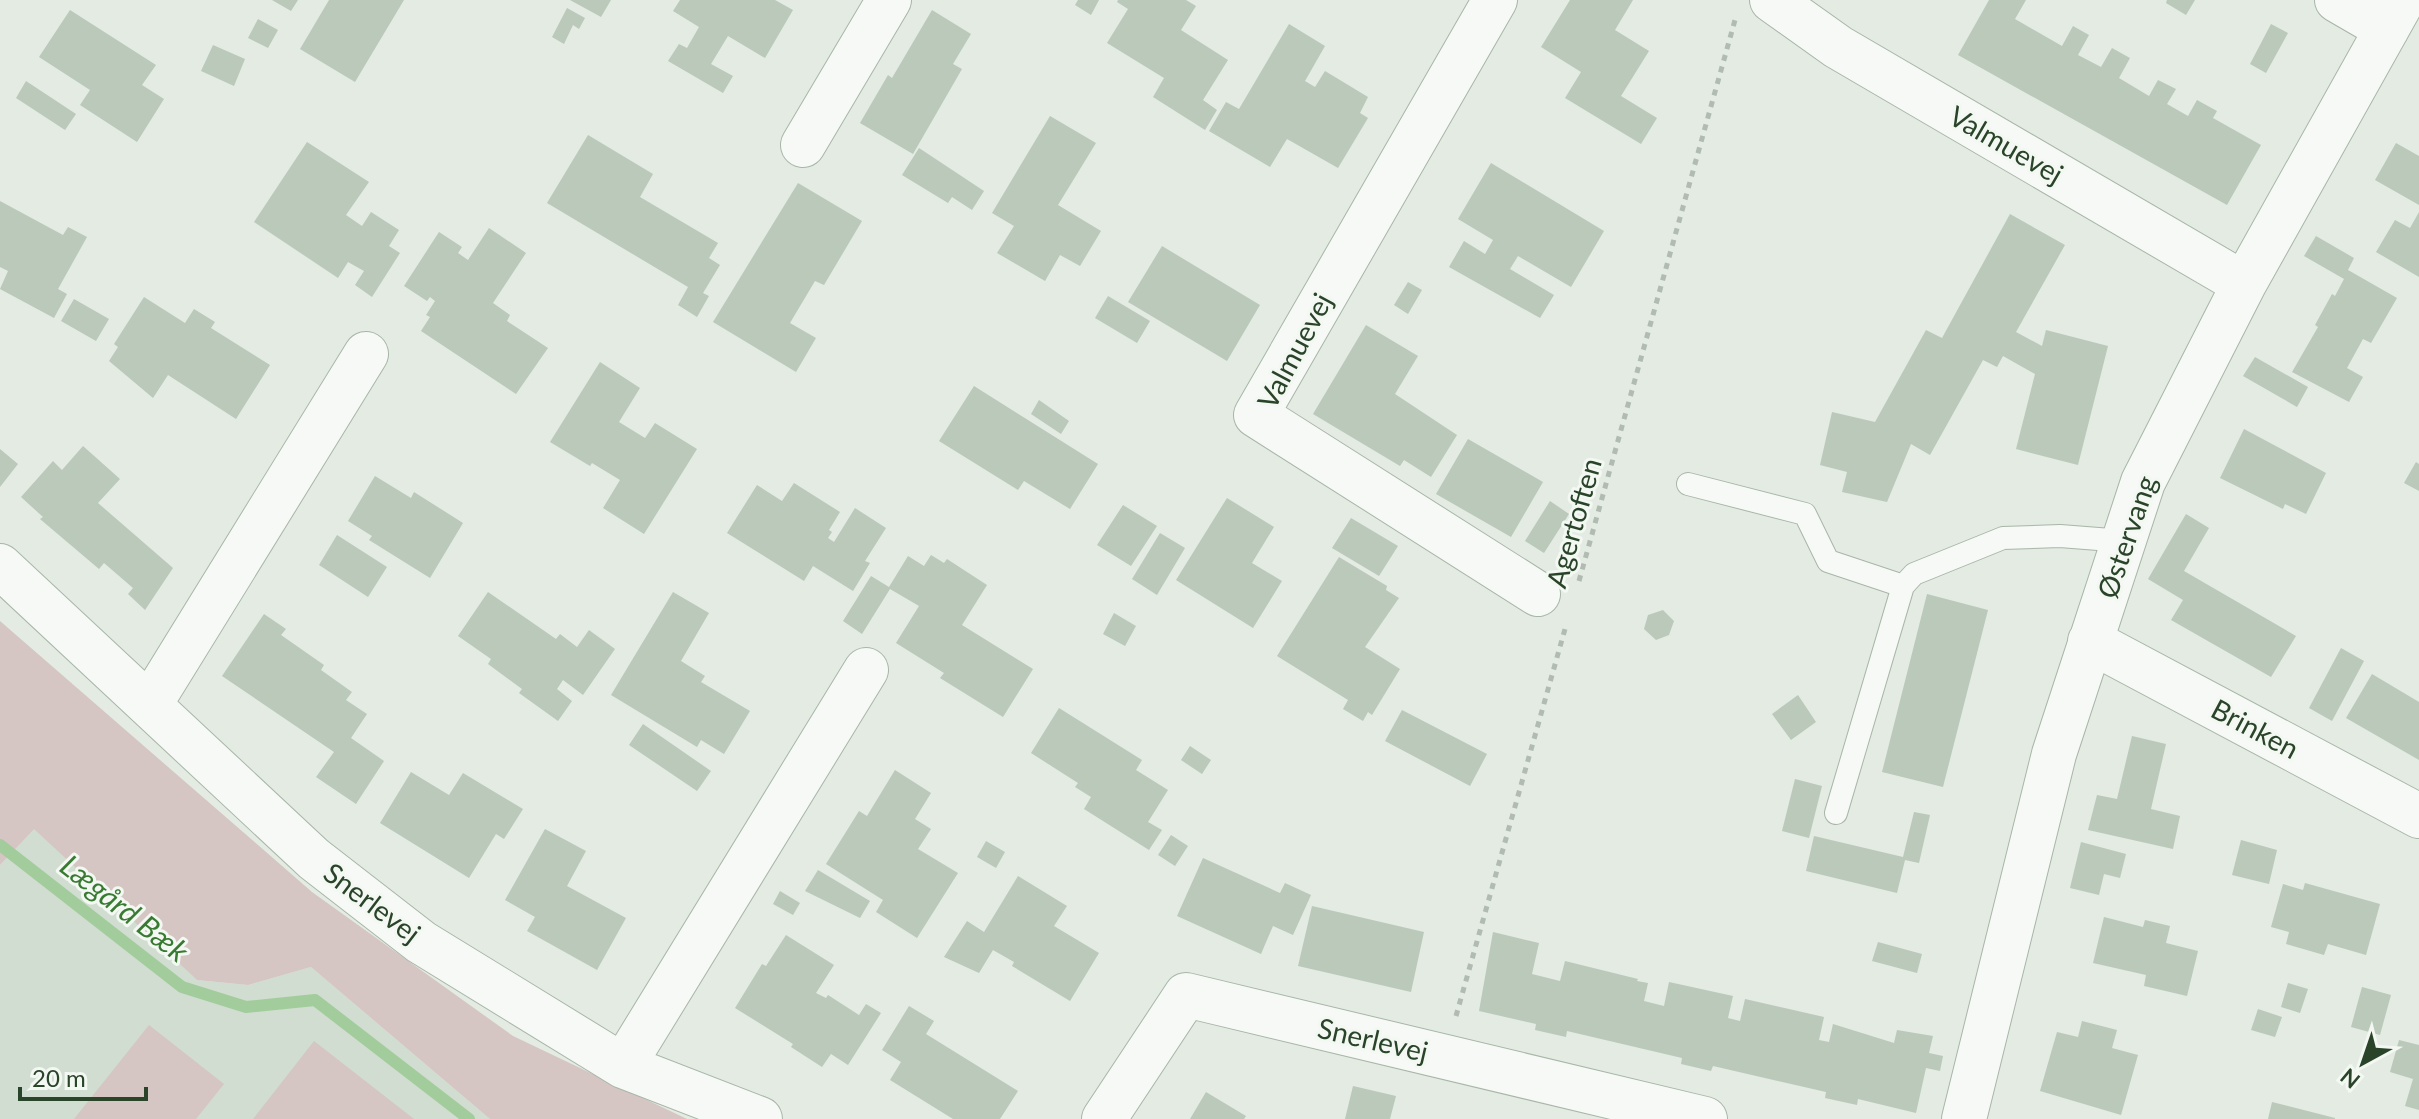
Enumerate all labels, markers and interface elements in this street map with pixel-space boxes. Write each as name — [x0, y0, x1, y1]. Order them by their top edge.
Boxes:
street label: Valmuevej — [1943, 98, 2070, 190]
street label: Valmuevej — [1250, 287, 1339, 414]
street label: Agertoften — [1538, 454, 1608, 591]
street label: Østervang — [2089, 471, 2163, 602]
street label: Brinken — [2206, 691, 2305, 765]
water label: Lægård Bæk — [54, 846, 197, 969]
street label: Snerlevej — [318, 855, 428, 950]
street label: Snerlevej — [1315, 1010, 1432, 1068]
north arrow — [2323, 1023, 2403, 1103]
scale bar — [20, 1051, 146, 1101]
text: 20 m — [32, 1063, 86, 1092]
text: N — [2335, 1063, 2365, 1094]

